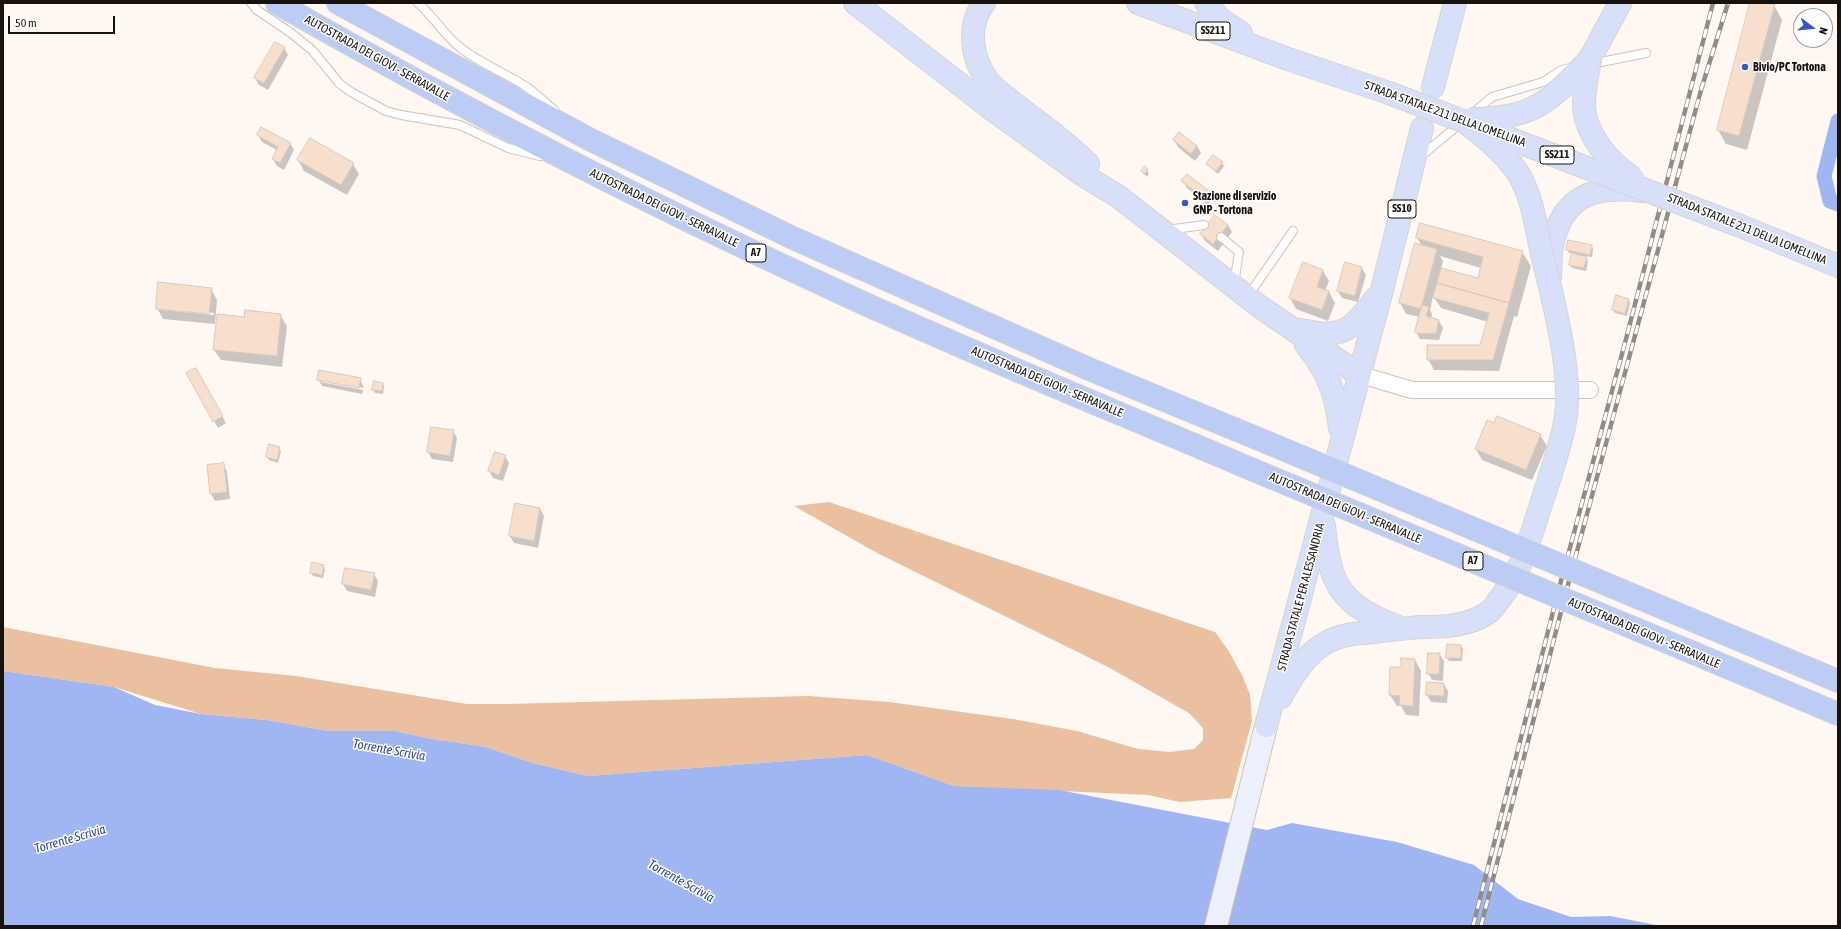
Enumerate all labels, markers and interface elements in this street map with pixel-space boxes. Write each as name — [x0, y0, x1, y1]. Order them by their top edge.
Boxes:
scale bar — [10, 8, 117, 34]
north arrow — [1793, 8, 1833, 48]
street label: AUTOSTRADA DEI GIOVI - SERRAVALLE — [302, 12, 452, 104]
text: 50 m — [15, 16, 37, 30]
road number: SS211 — [1196, 22, 1230, 40]
text: N — [1817, 26, 1830, 36]
place label: Bivio/PC Tortona — [1753, 60, 1826, 74]
marker: Bivio/PC Tortona — [1740, 62, 1750, 72]
street label: STRADA STATALE 211 DELLA LOMELLINA — [1362, 78, 1528, 150]
road number: SS211 — [1540, 146, 1574, 164]
street label: AUTOSTRADA DEI GIOVI - SERRAVALLE — [587, 166, 741, 250]
place label: Stazione di servizio GNP - Tortona — [1193, 189, 1276, 217]
street label: STRADA STATALE 211 DELLA LOMELLINA — [1665, 190, 1829, 268]
marker: Stazione di servizio GNP - Tortona — [1180, 198, 1190, 208]
road number: SS10 — [1388, 200, 1416, 218]
road number: A7 — [746, 244, 766, 262]
street label: AUTOSTRADA DEI GIOVI - SERRAVALLE — [969, 343, 1125, 421]
street label: AUTOSTRADA DEI GIOVI - SERRAVALLE — [1267, 469, 1423, 547]
street label: STRADA STATALE PER ALESSANDRIA — [1274, 521, 1328, 673]
road number: A7 — [1463, 552, 1483, 570]
street label: AUTOSTRADA DEI GIOVI - SERRAVALLE — [1566, 594, 1722, 672]
water label: Torrente Scrivia — [352, 736, 426, 764]
water label: Torrente Scrivia — [33, 821, 107, 857]
water label: Torrente Scrivia — [645, 856, 717, 906]

